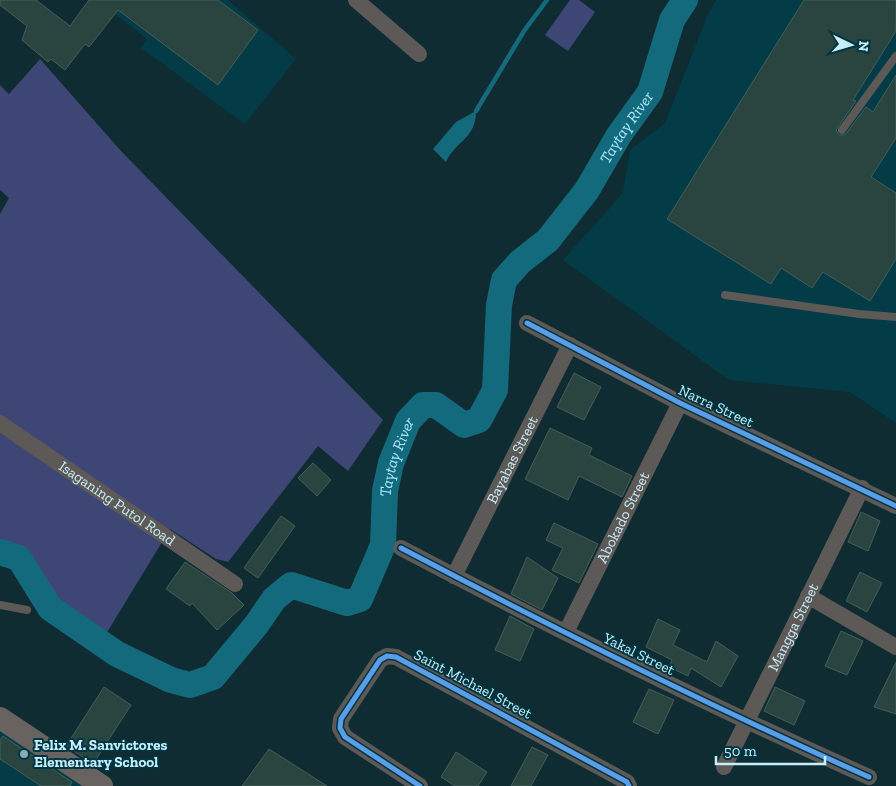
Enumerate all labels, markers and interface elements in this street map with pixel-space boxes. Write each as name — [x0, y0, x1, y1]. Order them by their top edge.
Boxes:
north arrow — [826, 20, 876, 70]
text: N — [854, 40, 872, 52]
water label: Taytay River — [595, 87, 657, 167]
street label: Narra Street — [676, 381, 757, 431]
water label: Taytay River — [375, 412, 417, 497]
street label: Bayabas Street — [483, 413, 542, 507]
street label: Isaganing Putol Road — [55, 457, 179, 550]
street label: Abokado Street — [593, 469, 653, 566]
street label: Mangga Street — [764, 580, 823, 674]
street label: Yakal Street — [599, 629, 678, 679]
street label: Saint Michael Street — [411, 645, 535, 723]
scale bar — [716, 734, 825, 766]
place label: Felix M. Sanvictores Elementary School — [34, 736, 167, 771]
text: 50 m — [724, 742, 757, 760]
marker: Felix M. Sanvictores Elementary School — [18, 748, 30, 760]

